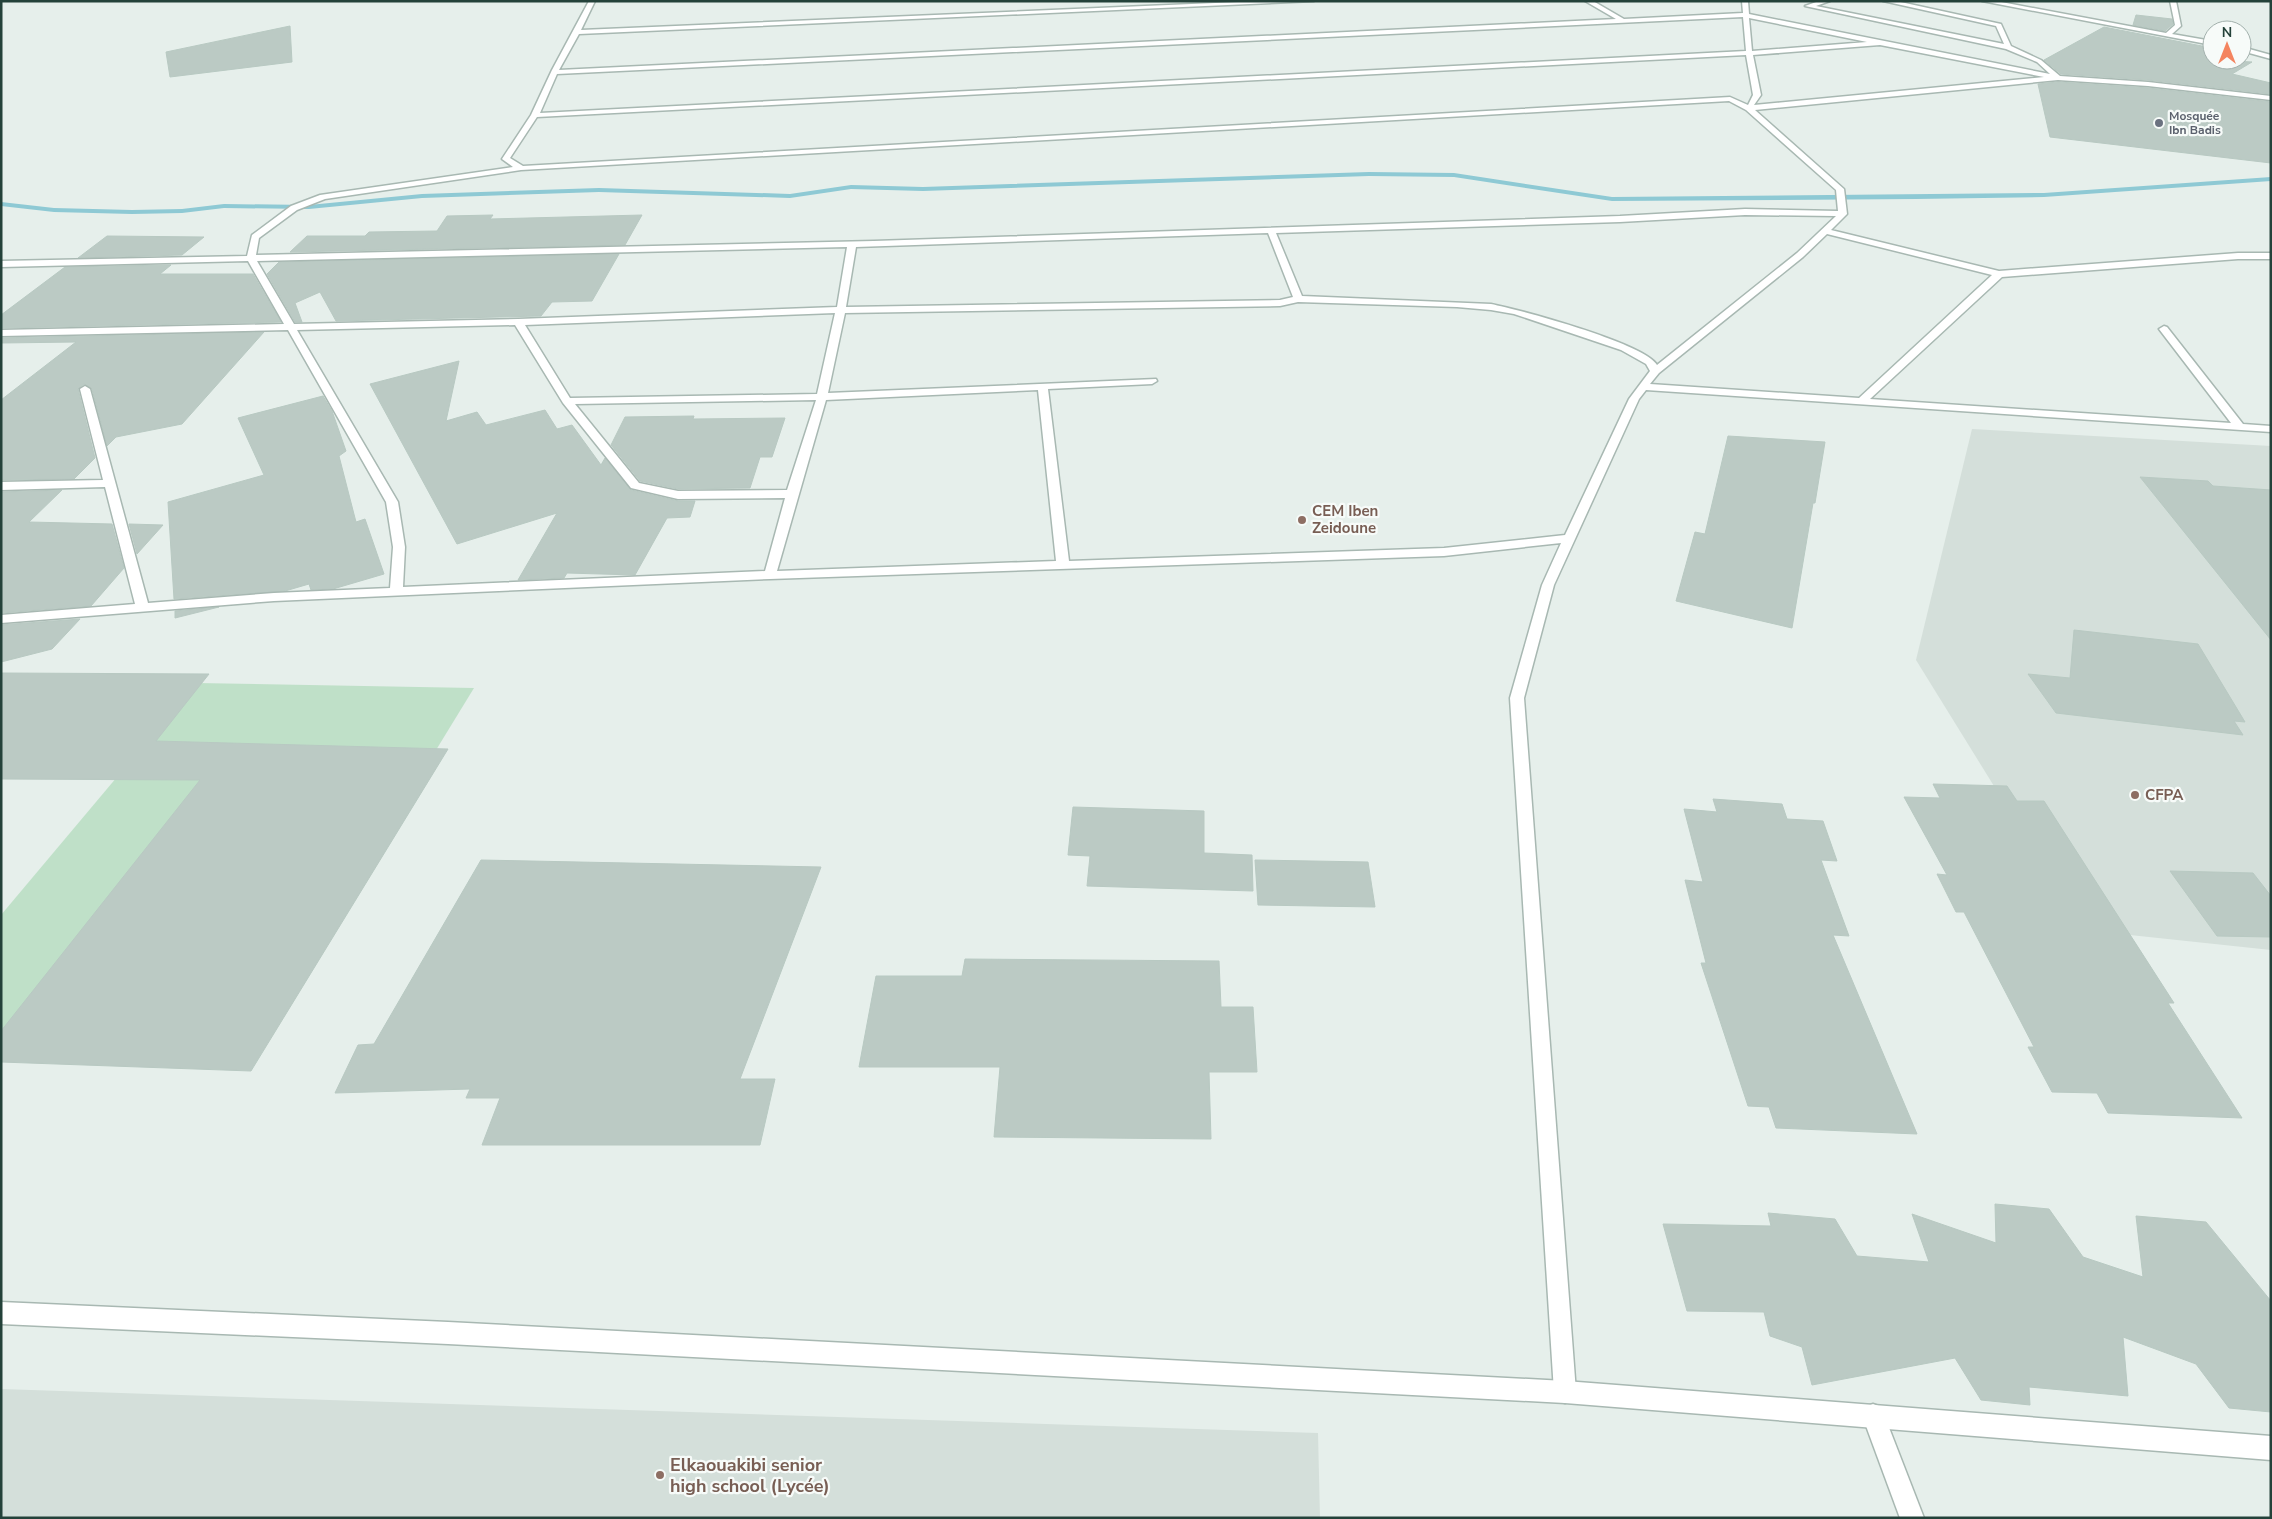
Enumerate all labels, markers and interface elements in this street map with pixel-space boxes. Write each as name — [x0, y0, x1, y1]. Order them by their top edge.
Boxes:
north arrow — [2202, 20, 2252, 70]
text: N — [2222, 23, 2232, 42]
place label: Mosquée Ibn Badis — [2169, 108, 2221, 138]
marker: Mosquée Ibn Badis — [2153, 117, 2165, 129]
place label: CEM Iben Zeidoune — [1312, 501, 1378, 538]
marker: CEM Iben Zeidoune — [1296, 514, 1308, 526]
place label: CFPA — [2145, 785, 2184, 805]
marker: CFPA — [2129, 789, 2141, 801]
place label: Elkaouakibi senior high school (Lycée) — [670, 1453, 830, 1498]
marker: Elkaouakibi senior high school (Lycée) — [654, 1469, 666, 1481]

